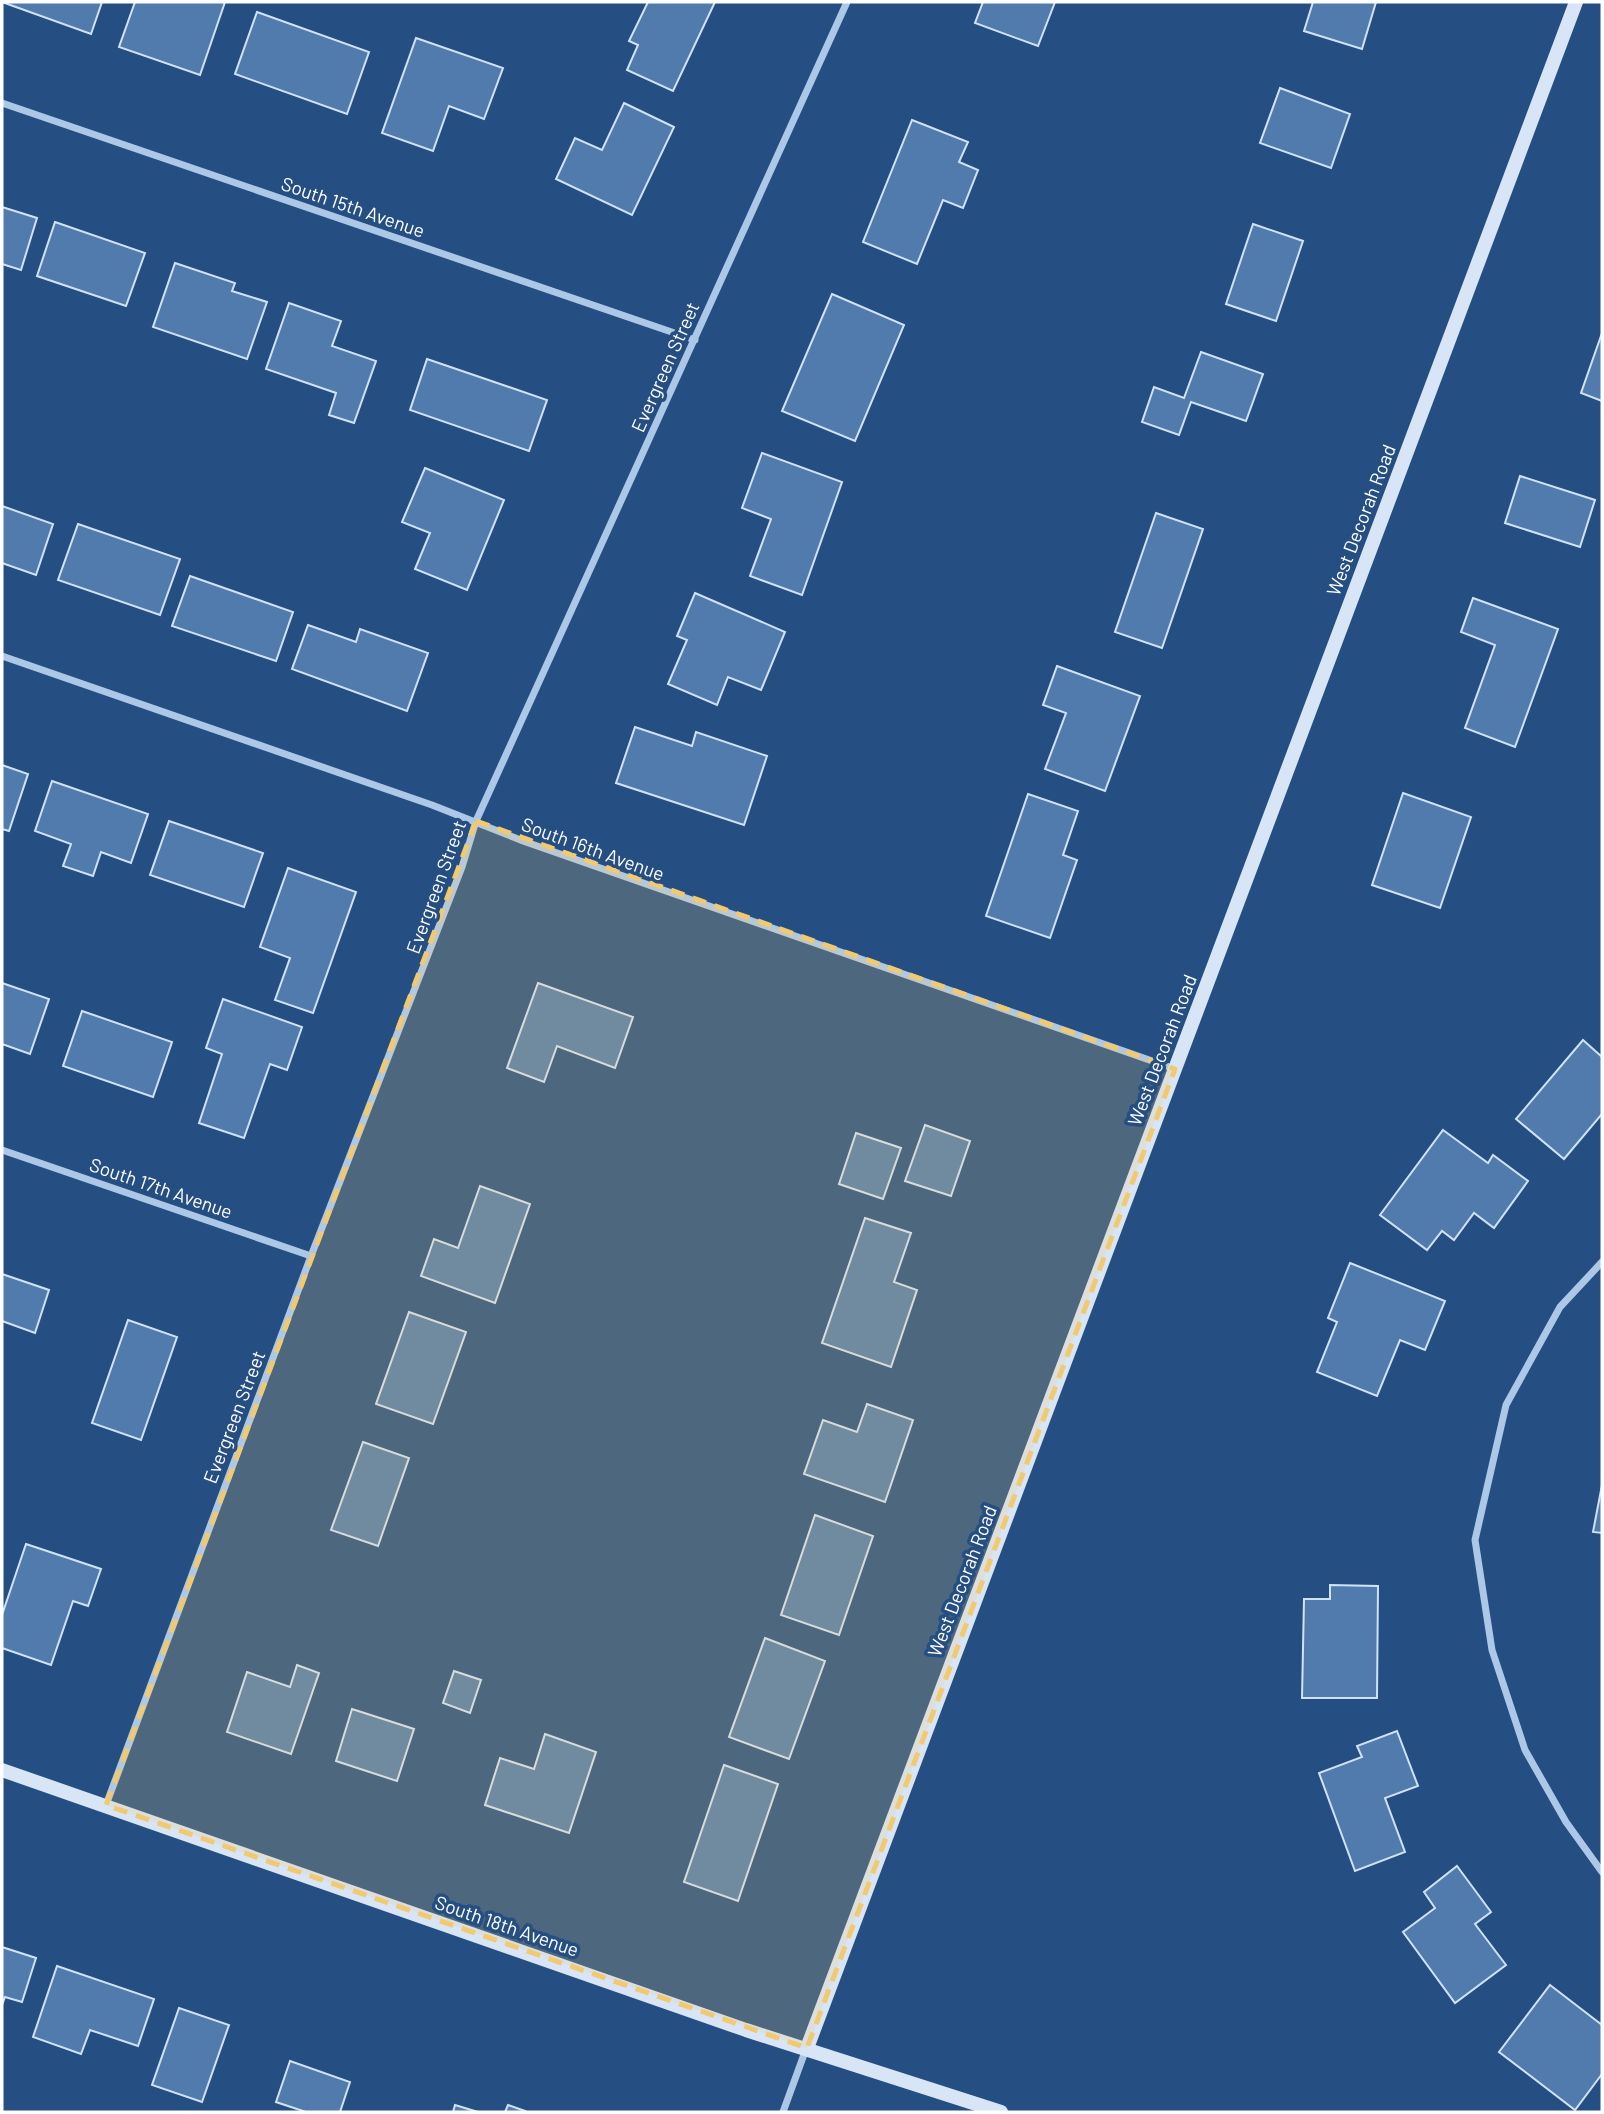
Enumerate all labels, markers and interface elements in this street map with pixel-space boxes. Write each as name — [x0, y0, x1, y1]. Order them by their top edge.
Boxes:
street label: South 15th Avenue — [278, 171, 428, 242]
street label: Evergreen Street — [626, 298, 704, 436]
street label: West Decorah Road — [1321, 441, 1400, 599]
street label: South 16th Avenue — [519, 812, 668, 885]
street label: Evergreen Street — [401, 817, 470, 957]
street label: West Decorah Road — [1122, 971, 1201, 1129]
street label: South 17th Avenue — [87, 1152, 236, 1223]
street label: Evergreen Street — [198, 1347, 269, 1486]
street label: West Decorah Road — [922, 1502, 1001, 1660]
street label: South 18th Avenue — [432, 1890, 582, 1961]

